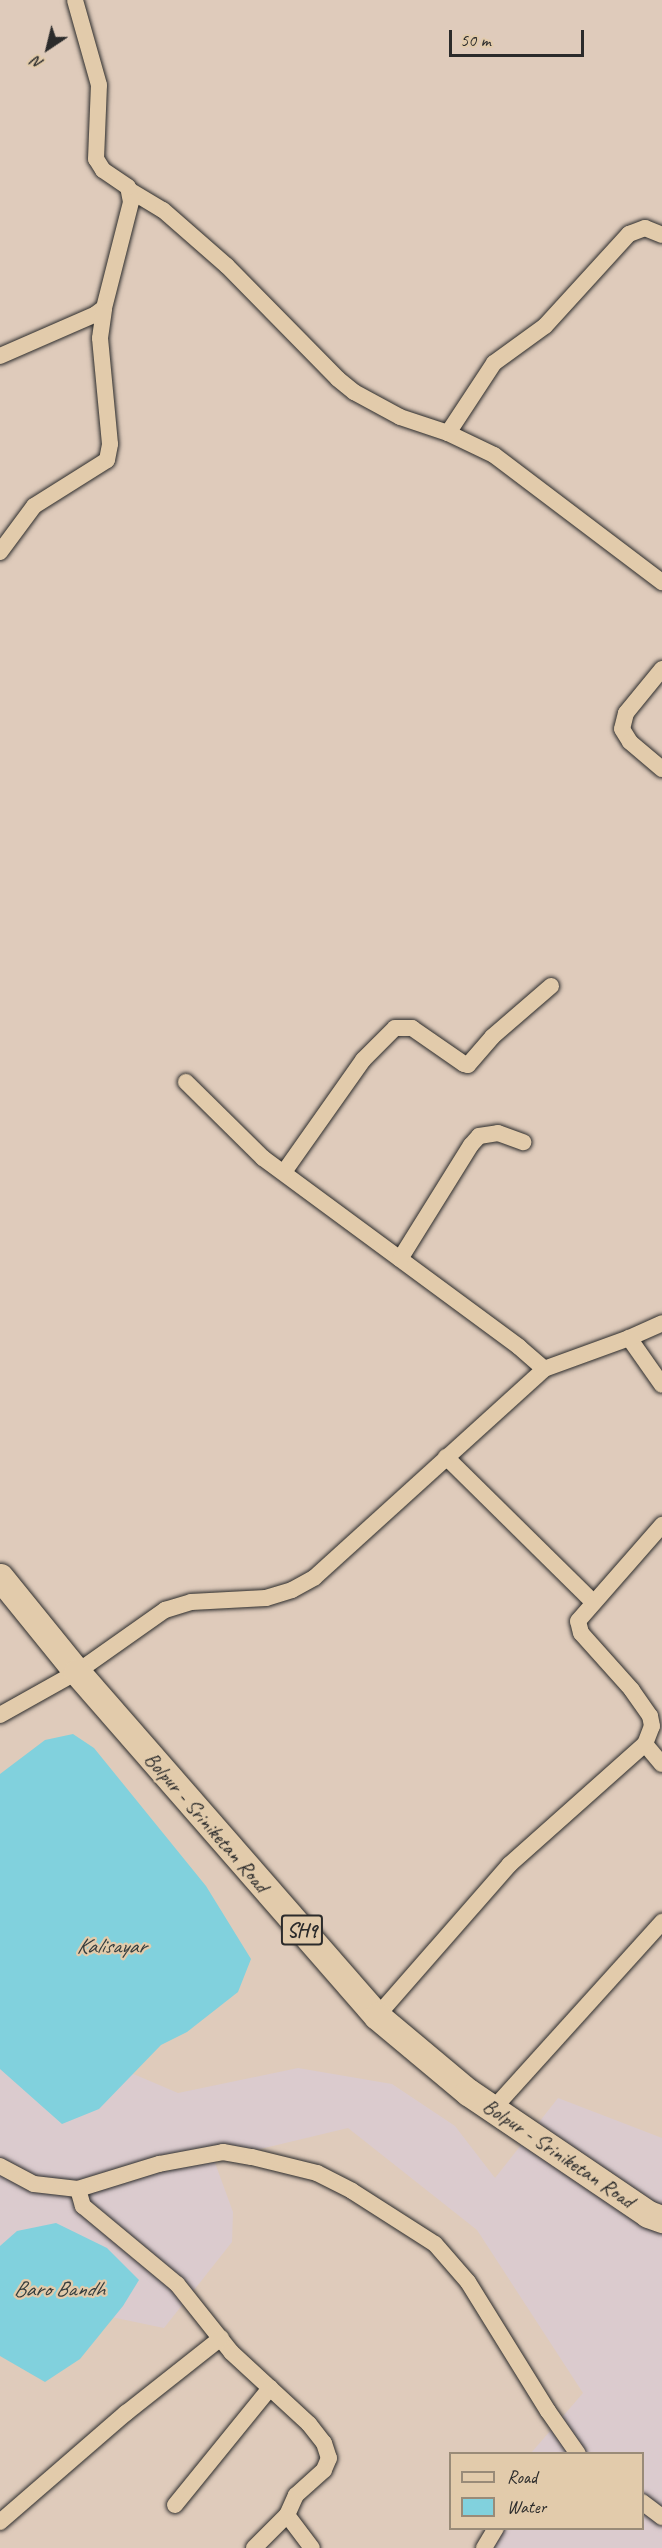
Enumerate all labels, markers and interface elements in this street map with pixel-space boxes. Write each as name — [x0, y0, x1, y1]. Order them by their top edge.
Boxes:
north arrow — [18, 18, 78, 78]
scale bar — [452, 18, 587, 56]
text: 50 m — [460, 29, 491, 51]
text: N — [28, 52, 47, 74]
street label: Bolpur - Sriniketan Road — [139, 1747, 275, 1897]
road number: SH9 — [280, 1913, 324, 1947]
water label: Kalisayar — [76, 1934, 146, 1960]
street label: Bolpur - Sriniketan Road — [478, 2093, 640, 2213]
water label: Baro Bandh — [13, 2277, 105, 2303]
legend — [449, 2452, 644, 2530]
text: Road — [507, 2466, 537, 2488]
text: Water — [507, 2496, 546, 2518]

